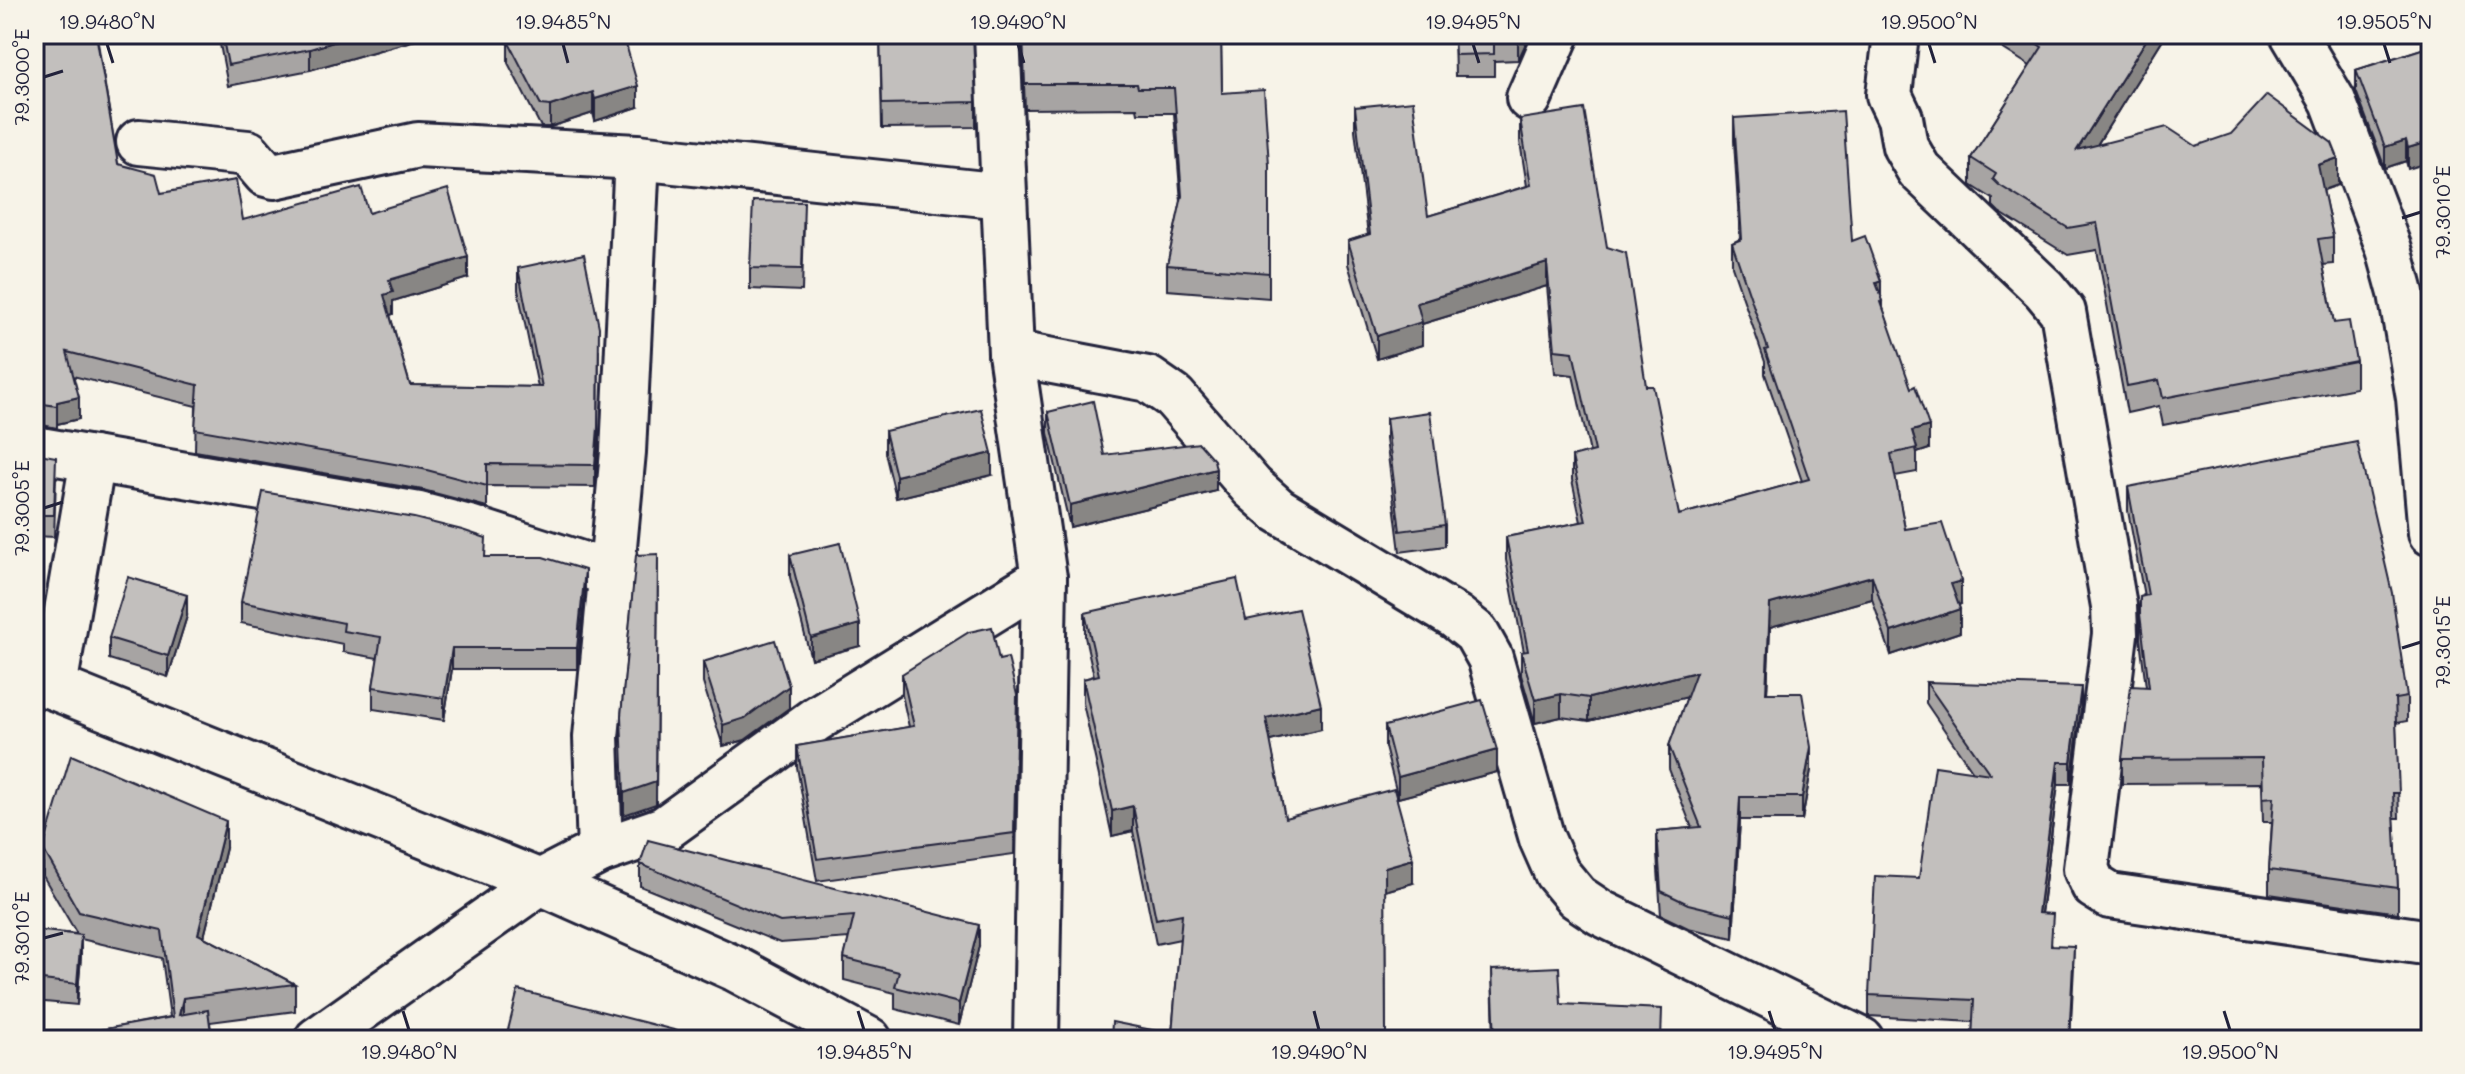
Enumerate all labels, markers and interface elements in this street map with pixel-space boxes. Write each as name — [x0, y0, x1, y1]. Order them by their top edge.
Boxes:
text: 19.9480°N — [58, 8, 156, 34]
text: 19.9485°N — [515, 8, 611, 34]
text: 19.9490°N — [970, 8, 1066, 34]
text: 19.9495°N — [1425, 8, 1521, 34]
text: 19.9500°N — [1880, 8, 1978, 34]
text: 19.9505°N — [2336, 8, 2432, 34]
text: 79.3000°E — [8, 29, 34, 125]
text: 79.3010°E — [2429, 165, 2455, 259]
text: 79.3005°E — [8, 460, 34, 556]
text: 79.3015°E — [2429, 596, 2455, 688]
text: 79.3010°E — [8, 891, 34, 985]
text: 19.9480°N — [360, 1038, 458, 1064]
text: 19.9485°N — [816, 1038, 912, 1064]
text: 19.9490°N — [1271, 1038, 1367, 1064]
text: 19.9495°N — [1727, 1038, 1823, 1064]
text: 19.9500°N — [2181, 1038, 2279, 1064]

